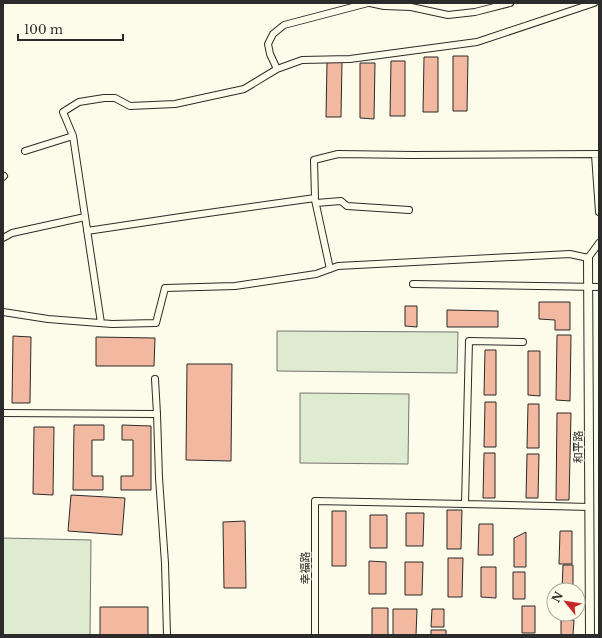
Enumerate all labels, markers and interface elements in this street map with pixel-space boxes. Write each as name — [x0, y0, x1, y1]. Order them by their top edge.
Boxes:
scale bar — [18, 16, 123, 42]
text: 100 m — [24, 22, 63, 37]
street label: 和平路 — [571, 431, 585, 464]
street label: 幸福路 — [298, 552, 312, 585]
north arrow — [546, 582, 586, 622]
text: N — [549, 588, 566, 605]

